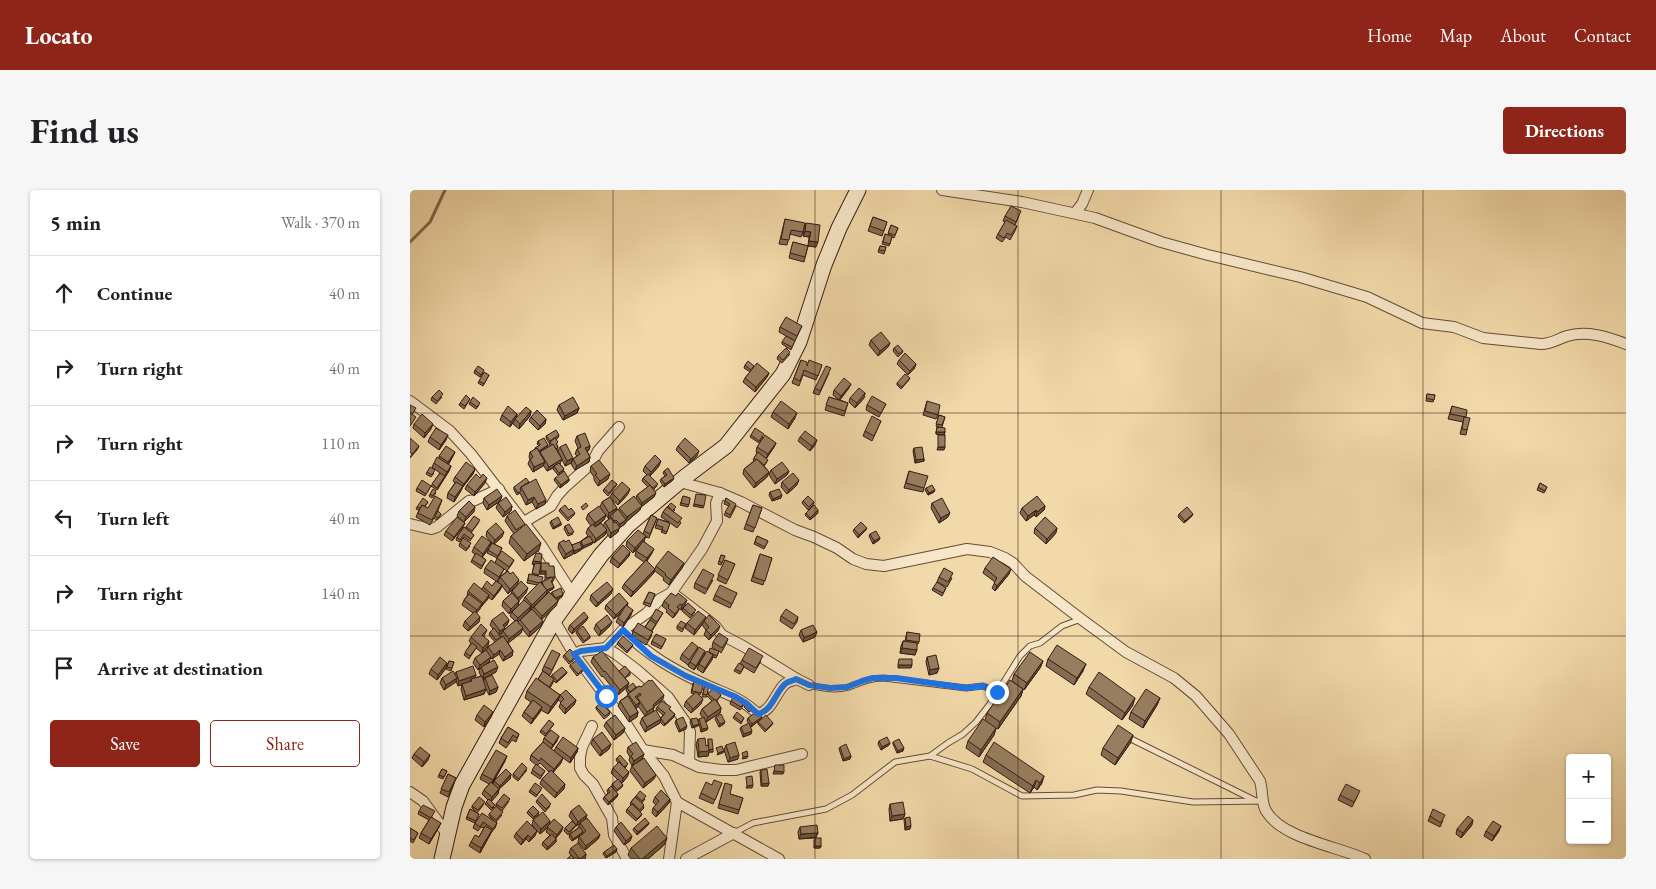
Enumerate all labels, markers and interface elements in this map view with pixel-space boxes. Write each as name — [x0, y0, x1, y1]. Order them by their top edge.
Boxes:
text: Locato — [25, 20, 93, 51]
text: Home — [1367, 24, 1412, 47]
text: Map — [1440, 24, 1472, 47]
text: About — [1500, 24, 1546, 47]
text: Contact — [1574, 24, 1631, 47]
button: Directions — [1503, 107, 1626, 154]
text: Find us — [30, 108, 139, 153]
text: 5 min — [50, 209, 101, 236]
text: Walk · 370 m — [281, 212, 360, 233]
icon: ahead — [50, 279, 78, 307]
text: Continue — [97, 281, 172, 306]
text: 40 m — [329, 283, 360, 304]
icon: right — [50, 354, 78, 382]
text: Turn right — [97, 356, 183, 381]
text: 40 m — [329, 358, 360, 379]
icon: right — [50, 429, 78, 457]
text: Turn right — [97, 431, 183, 456]
text: 110 m — [321, 433, 360, 454]
icon: left — [50, 504, 78, 532]
text: Turn left — [97, 506, 169, 531]
text: 40 m — [329, 508, 360, 529]
icon: right — [50, 579, 78, 607]
text: Turn right — [97, 581, 183, 606]
text: 140 m — [321, 583, 360, 604]
icon: arrive — [50, 654, 78, 682]
text: Arrive at destination — [97, 656, 263, 681]
route end — [986, 681, 1009, 704]
route start — [595, 685, 618, 708]
button: Save — [50, 720, 200, 767]
button: Share — [210, 720, 360, 767]
map controls — [1566, 754, 1611, 844]
button: + — [1566, 754, 1611, 799]
button: − — [1566, 799, 1611, 844]

